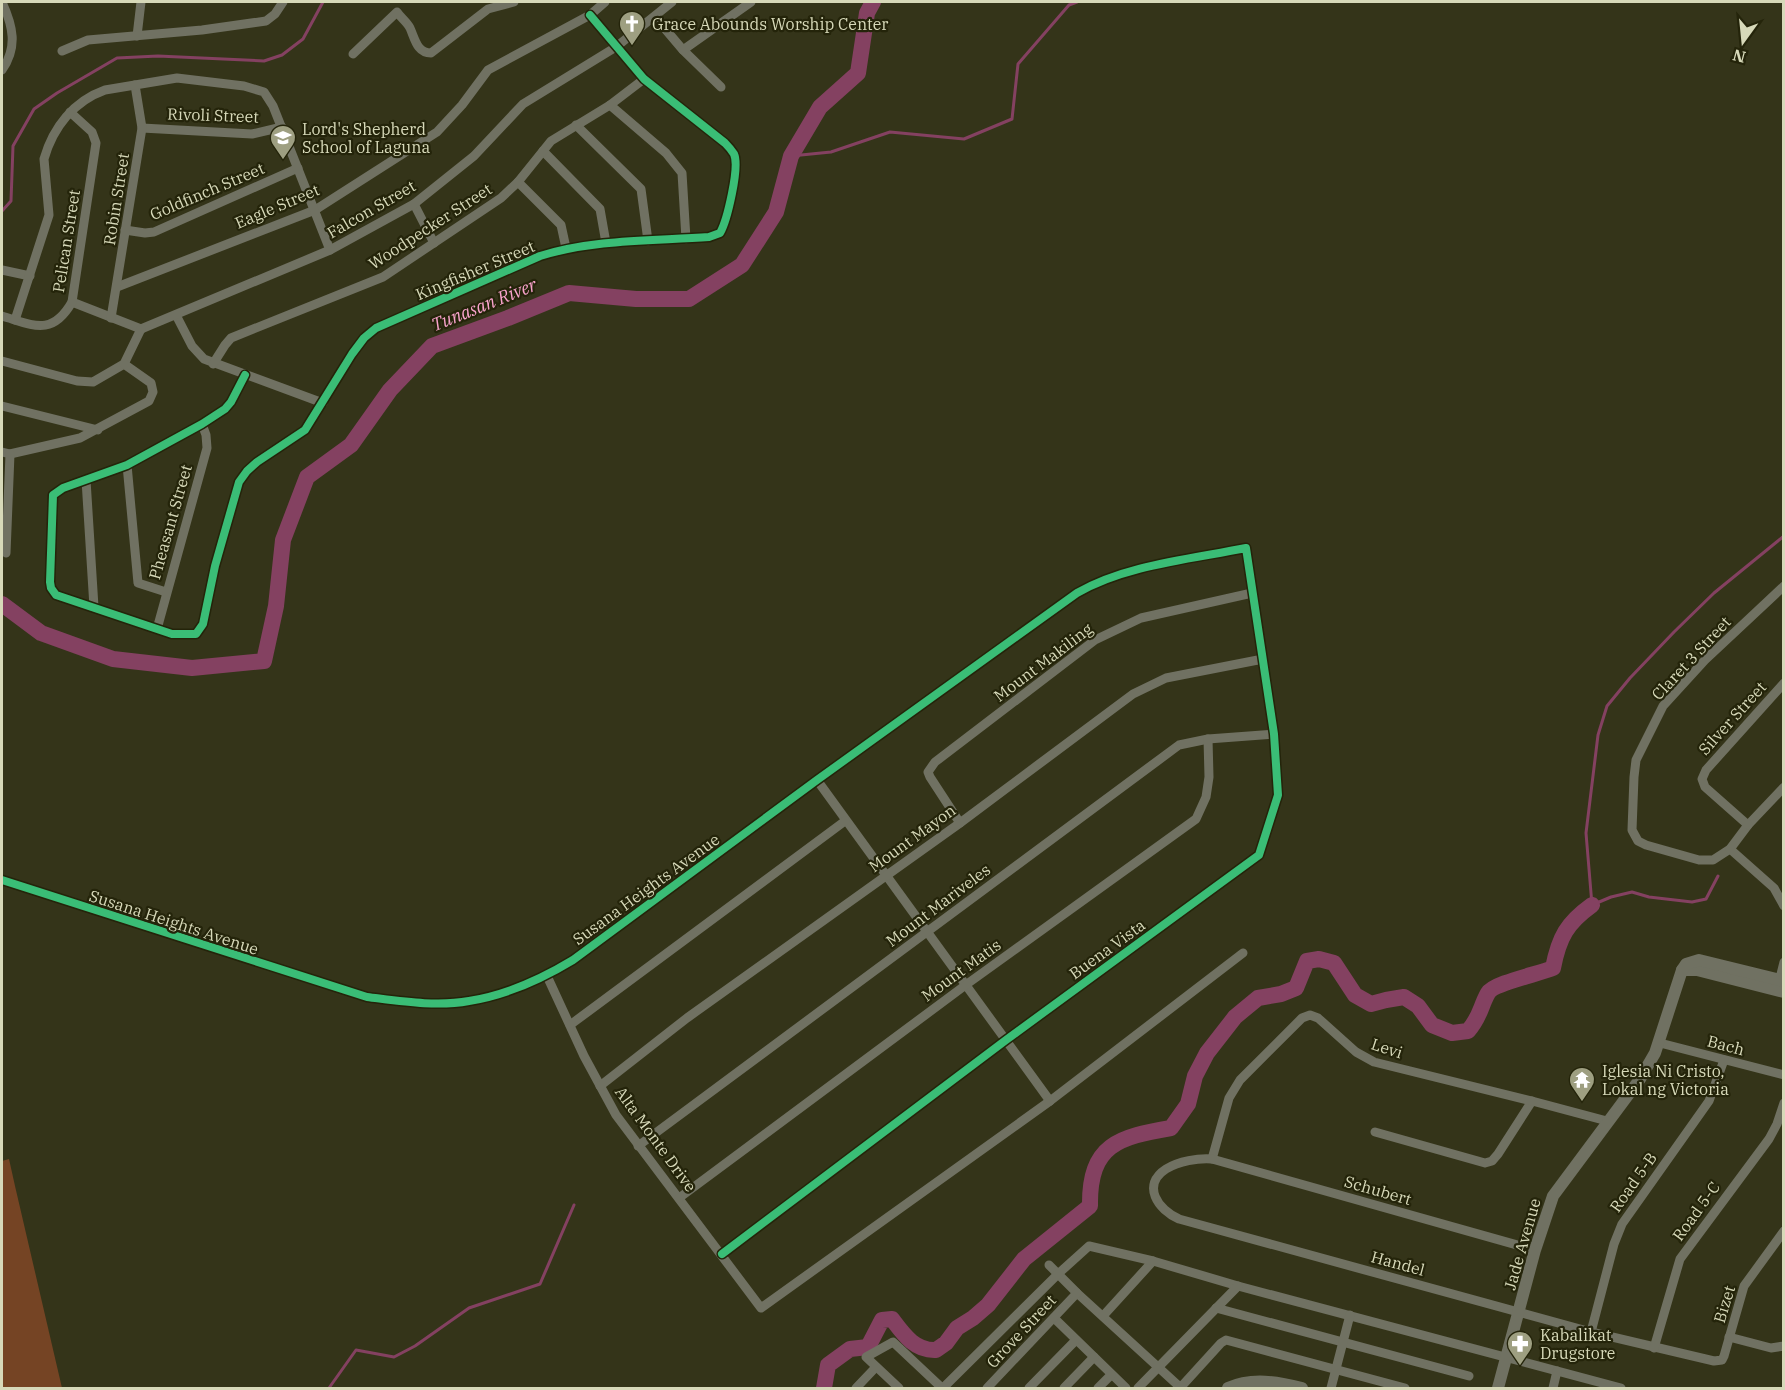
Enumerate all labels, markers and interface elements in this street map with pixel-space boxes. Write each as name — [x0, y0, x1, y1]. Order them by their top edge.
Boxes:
church icon: Grace Abounds Worship Center — [617, 9, 647, 47]
north arrow — [1713, 12, 1773, 72]
place label: Grace Abounds Worship Center — [652, 14, 888, 34]
text: N — [1730, 45, 1748, 68]
street label: Rivoli Street — [167, 103, 260, 127]
place label: Lord's Shepherd School of Laguna — [302, 119, 430, 157]
school or university icon: Lord's Shepherd School of Laguna — [268, 123, 298, 161]
street label: Robin Street — [99, 151, 133, 247]
street label: Goldfinch Street — [147, 158, 268, 224]
street label: Falcon Street — [323, 175, 419, 242]
street label: Woodpecker Street — [365, 178, 496, 273]
street label: Eagle Street — [232, 179, 322, 233]
street label: Pelican Street — [48, 188, 84, 294]
street label: Kingfisher Street — [412, 236, 538, 304]
water label: Tunasan River — [428, 272, 541, 336]
street label: Pheasant Street — [144, 462, 196, 582]
street label: Claret 3 Street — [1647, 612, 1735, 704]
street label: Mount Makiling — [990, 618, 1096, 706]
street label: Silver Street — [1694, 677, 1770, 759]
street label: Mount Mayon — [865, 800, 959, 876]
street label: Susana Heights Avenue — [569, 829, 723, 949]
street label: Mount Mariveles — [882, 859, 994, 951]
street label: Susana Heights Avenue — [87, 885, 261, 959]
street label: Buena Vista — [1065, 915, 1149, 983]
street label: Mount Matis — [917, 934, 1005, 1006]
street label: Bach — [1705, 1030, 1747, 1060]
street label: Levi — [1369, 1034, 1405, 1062]
place label: Iglesia Ni Cristo, Lokal ng Victoria — [1602, 1061, 1729, 1099]
temple icon: Iglesia Ni Cristo, Lokal ng Victoria — [1567, 1065, 1597, 1103]
street label: Alta Monte Drive — [611, 1082, 701, 1196]
street label: Road 5-B — [1605, 1148, 1661, 1216]
street label: Schubert — [1342, 1171, 1414, 1209]
street label: Road 5-C — [1668, 1177, 1724, 1245]
street label: Jade Avenue — [1499, 1196, 1545, 1292]
street label: Handel — [1369, 1246, 1427, 1280]
street label: Bizet — [1709, 1283, 1739, 1325]
street label: Grove Street — [982, 1290, 1060, 1372]
place label: Kabalikat Drugstore — [1540, 1325, 1615, 1363]
pharmacy icon: Kabalikat Drugstore — [1505, 1329, 1535, 1367]

